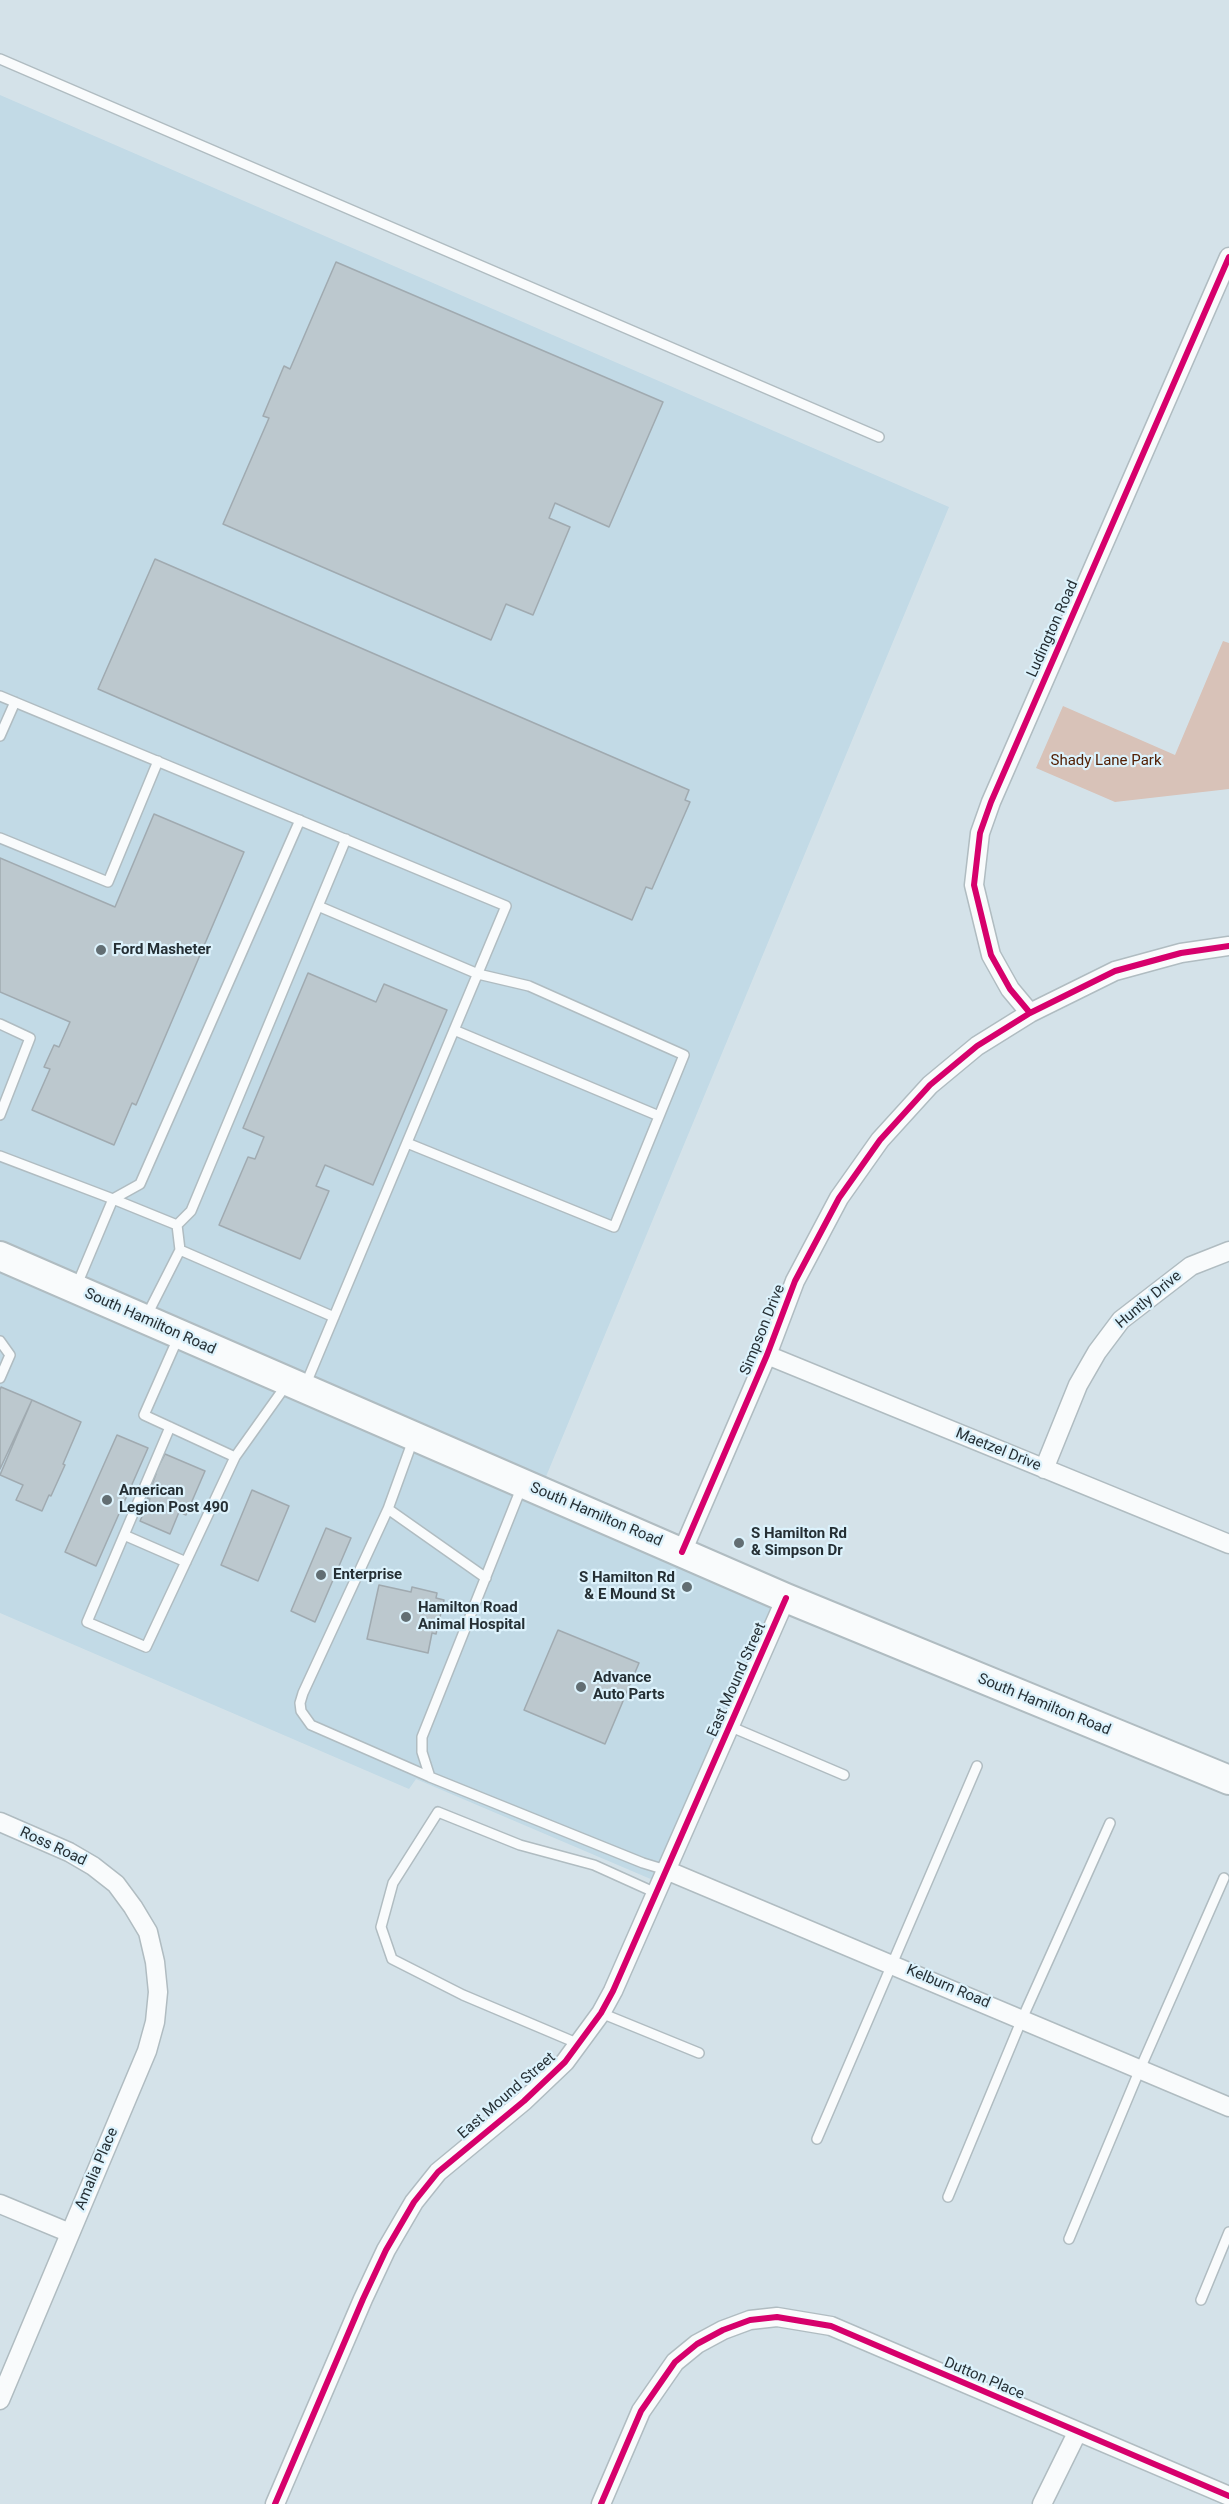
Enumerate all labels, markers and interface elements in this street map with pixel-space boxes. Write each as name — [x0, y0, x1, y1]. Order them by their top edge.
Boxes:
street label: Ludington Road — [1024, 578, 1082, 680]
park label: Shady Lane Park — [1050, 752, 1162, 770]
place label: Ford Masheter — [113, 941, 211, 959]
marker: Ford Masheter — [94, 943, 108, 957]
street label: Huntly Drive — [1112, 1267, 1186, 1333]
street label: Simpson Drive — [737, 1282, 789, 1378]
street label: South Hamilton Road — [82, 1285, 218, 1359]
street label: Maetzel Drive — [953, 1425, 1043, 1475]
street label: South Hamilton Road — [527, 1479, 665, 1551]
place label: American Legion Post 490 — [119, 1482, 229, 1517]
marker: American Legion Post 490 — [100, 1493, 114, 1507]
place label: S Hamilton Rd & Simpson Dr — [751, 1525, 847, 1560]
marker: S Hamilton Rd & Simpson Dr — [732, 1536, 746, 1550]
place label: Enterprise — [333, 1566, 402, 1584]
marker: Enterprise — [314, 1568, 328, 1582]
place label: S Hamilton Rd & E Mound St — [579, 1569, 675, 1604]
marker: S Hamilton Rd & E Mound St — [680, 1580, 694, 1594]
place label: Hamilton Road Animal Hospital — [418, 1599, 525, 1634]
marker: Hamilton Road Animal Hospital — [399, 1610, 413, 1624]
street label: East Mound Street — [704, 1620, 770, 1740]
place label: Advance Auto Parts — [593, 1669, 665, 1704]
street label: South Hamilton Road — [975, 1670, 1113, 1740]
marker: Advance Auto Parts — [574, 1680, 588, 1694]
street label: Ross Road — [17, 1824, 89, 1870]
street label: Kelburn Road — [904, 1961, 992, 2013]
street label: East Mound Street — [455, 2049, 559, 2143]
street label: Amalia Place — [72, 2125, 122, 2213]
street label: Dutton Place — [941, 2354, 1027, 2404]

